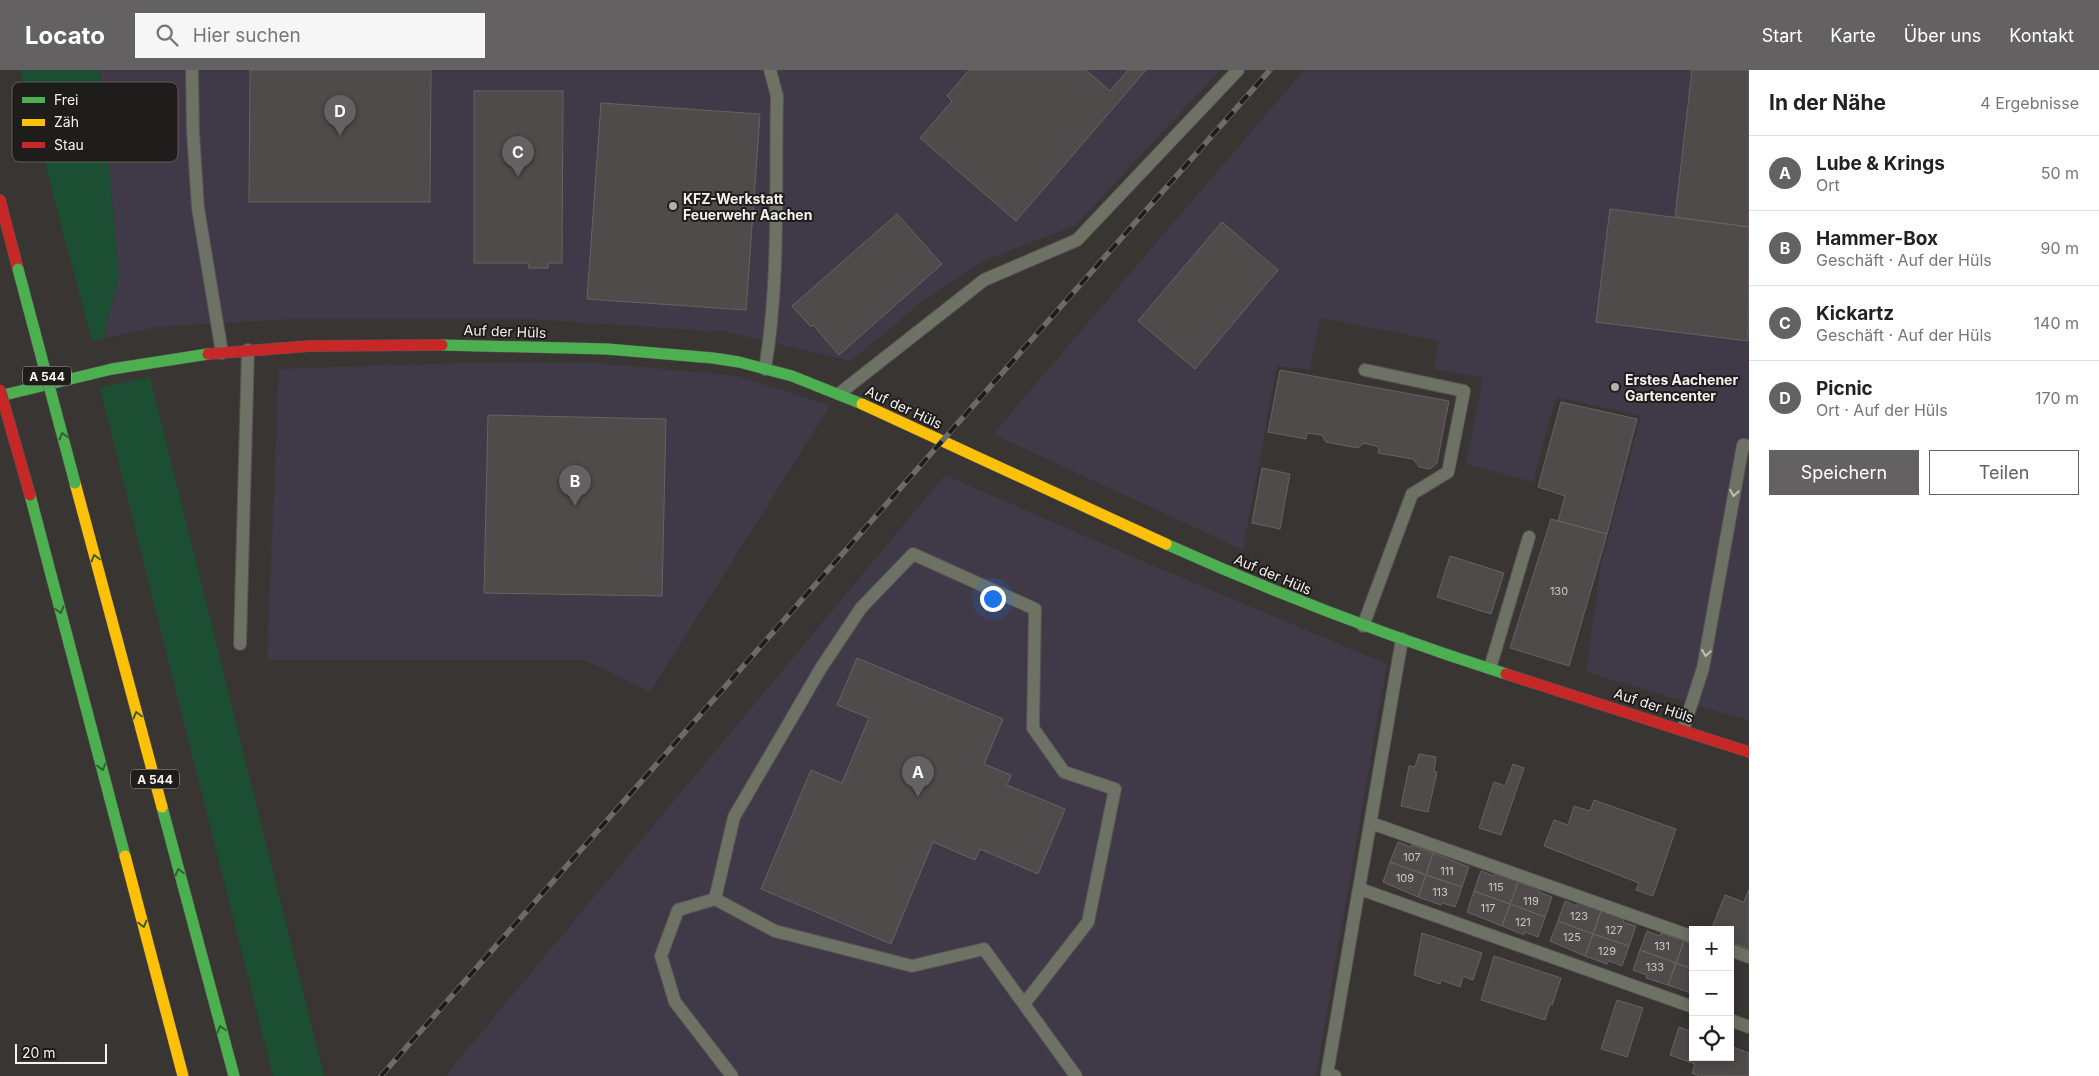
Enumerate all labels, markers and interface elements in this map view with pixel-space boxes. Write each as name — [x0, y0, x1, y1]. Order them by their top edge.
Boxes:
search box — [135, 13, 485, 58]
text: Locato — [25, 21, 105, 50]
icon: search — [153, 21, 181, 49]
text: Hier suchen — [193, 24, 301, 47]
text: Start — [1762, 25, 1802, 46]
text: Karte — [1830, 25, 1876, 46]
text: Über uns — [1904, 25, 1981, 46]
text: Kontakt — [2009, 25, 2074, 46]
legend — [12, 82, 178, 162]
text: In der Nähe — [1769, 90, 1886, 115]
text: Frei — [54, 91, 78, 108]
text: 4 Ergebnisse — [1980, 93, 2079, 113]
pin: D — [324, 95, 356, 136]
text: Zäh — [54, 113, 79, 130]
text: Stau — [54, 136, 84, 153]
pin: C — [502, 136, 534, 177]
text: Lube & Krings — [1816, 152, 1945, 175]
text: A — [1779, 163, 1791, 183]
text: 50 m — [2041, 163, 2079, 183]
text: Ort — [1816, 175, 1840, 195]
place label: KFZ-Werkstatt Feuerwehr Aachen — [683, 190, 812, 223]
marker: KFZ-Werkstatt Feuerwehr Aachen — [667, 200, 679, 212]
text: Hammer-Box — [1816, 227, 1938, 250]
text: B — [1780, 238, 1790, 258]
text: 90 m — [2040, 238, 2079, 258]
text: Geschäft · Auf der Hüls — [1816, 250, 1992, 270]
text: Kickartz — [1816, 302, 1894, 325]
text: C — [1779, 313, 1791, 333]
text: 140 m — [2034, 313, 2079, 333]
street label: Auf der Hüls — [463, 321, 547, 341]
text: Geschäft · Auf der Hüls — [1816, 325, 1992, 345]
road number: A 544 — [23, 366, 71, 386]
place label: Erstes Aachener Gartencenter — [1625, 371, 1738, 404]
text: Picnic — [1816, 377, 1873, 400]
marker: Erstes Aachener Gartencenter — [1609, 381, 1621, 393]
street label: Auf der Hüls — [863, 382, 945, 432]
text: D — [1779, 388, 1791, 408]
text: 170 m — [2035, 388, 2079, 408]
text: Ort · Auf der Hüls — [1816, 400, 1948, 420]
one-way arrow — [58, 432, 68, 440]
button: Speichern — [1769, 450, 1919, 495]
button: Teilen — [1929, 450, 2079, 495]
pin: B — [559, 465, 591, 506]
one-way arrow — [1729, 489, 1740, 497]
street label: Auf der Hüls — [1232, 550, 1314, 598]
one-way arrow — [90, 554, 101, 563]
house number: 130 — [1550, 584, 1568, 598]
your location — [980, 586, 1006, 612]
one-way arrow — [54, 606, 65, 614]
one-way arrow — [1701, 649, 1711, 657]
street label: Auf der Hüls — [1612, 684, 1696, 726]
one-way arrow — [133, 711, 143, 720]
pin: A — [902, 756, 934, 797]
one-way arrow — [96, 763, 106, 771]
road number: A 544 — [131, 770, 179, 789]
house number: 107 — [1403, 850, 1421, 864]
house number: 111 — [1440, 864, 1454, 878]
one-way arrow — [175, 868, 185, 877]
house number: 109 — [1396, 871, 1414, 885]
house number: 115 — [1488, 880, 1504, 894]
house number: 113 — [1432, 885, 1448, 899]
house number: 119 — [1523, 894, 1539, 908]
house number: 117 — [1480, 901, 1496, 915]
house number: 123 — [1570, 909, 1588, 923]
house number: 121 — [1515, 915, 1531, 929]
one-way arrow — [137, 920, 148, 929]
house number: 127 — [1605, 923, 1623, 937]
map controls — [1689, 926, 1734, 1061]
button: + — [1689, 926, 1734, 971]
house number: 125 — [1563, 930, 1581, 944]
house number: 131 — [1654, 939, 1670, 953]
house number: 129 — [1598, 944, 1616, 958]
house number: 133 — [1646, 960, 1664, 974]
button: − — [1689, 971, 1734, 1016]
button: locate — [1689, 1016, 1734, 1061]
one-way arrow — [217, 1025, 227, 1033]
scale bar — [15, 1041, 108, 1064]
text: 20 m — [22, 1044, 56, 1061]

